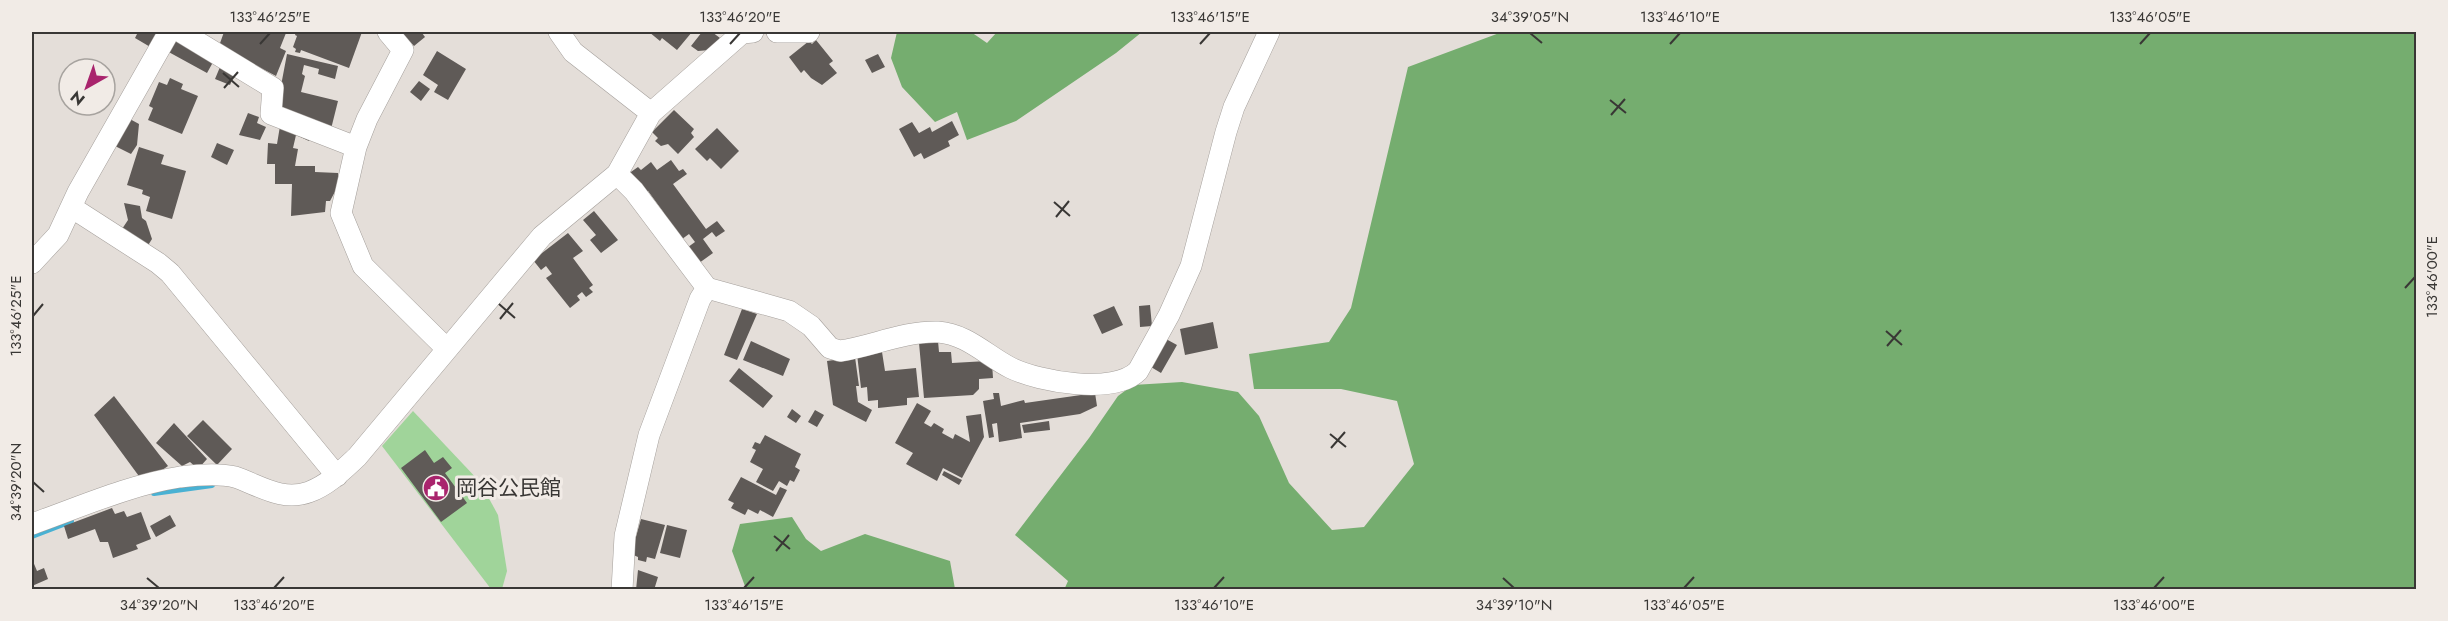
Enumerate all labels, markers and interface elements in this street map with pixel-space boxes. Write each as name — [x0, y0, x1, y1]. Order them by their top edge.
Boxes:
text: 133°46'25"E — [229, 6, 311, 28]
text: 133°46'20"E — [699, 6, 781, 28]
text: 133°46'15"E — [1170, 6, 1250, 28]
text: 34°39'05"N — [1491, 6, 1569, 28]
text: 133°46'10"E — [1640, 6, 1720, 28]
text: 133°46'05"E — [2109, 6, 2191, 28]
north arrow — [57, 57, 117, 117]
text: N — [65, 85, 90, 111]
text: 133°46'00"E — [2421, 236, 2443, 318]
text: 133°46'25"E — [5, 275, 27, 357]
text: 34°39'20"N — [5, 443, 27, 521]
public building icon: 岡谷公民館 — [421, 473, 451, 503]
place label: 岡谷公民館 — [456, 473, 561, 503]
text: 34°39'20"N — [120, 594, 198, 616]
text: 133°46'20"E — [233, 594, 315, 616]
text: 133°46'15"E — [704, 594, 784, 616]
text: 133°46'10"E — [1174, 594, 1254, 616]
text: 34°39'10"N — [1476, 594, 1552, 616]
text: 133°46'05"E — [1643, 594, 1725, 616]
text: 133°46'00"E — [2113, 594, 2195, 616]

